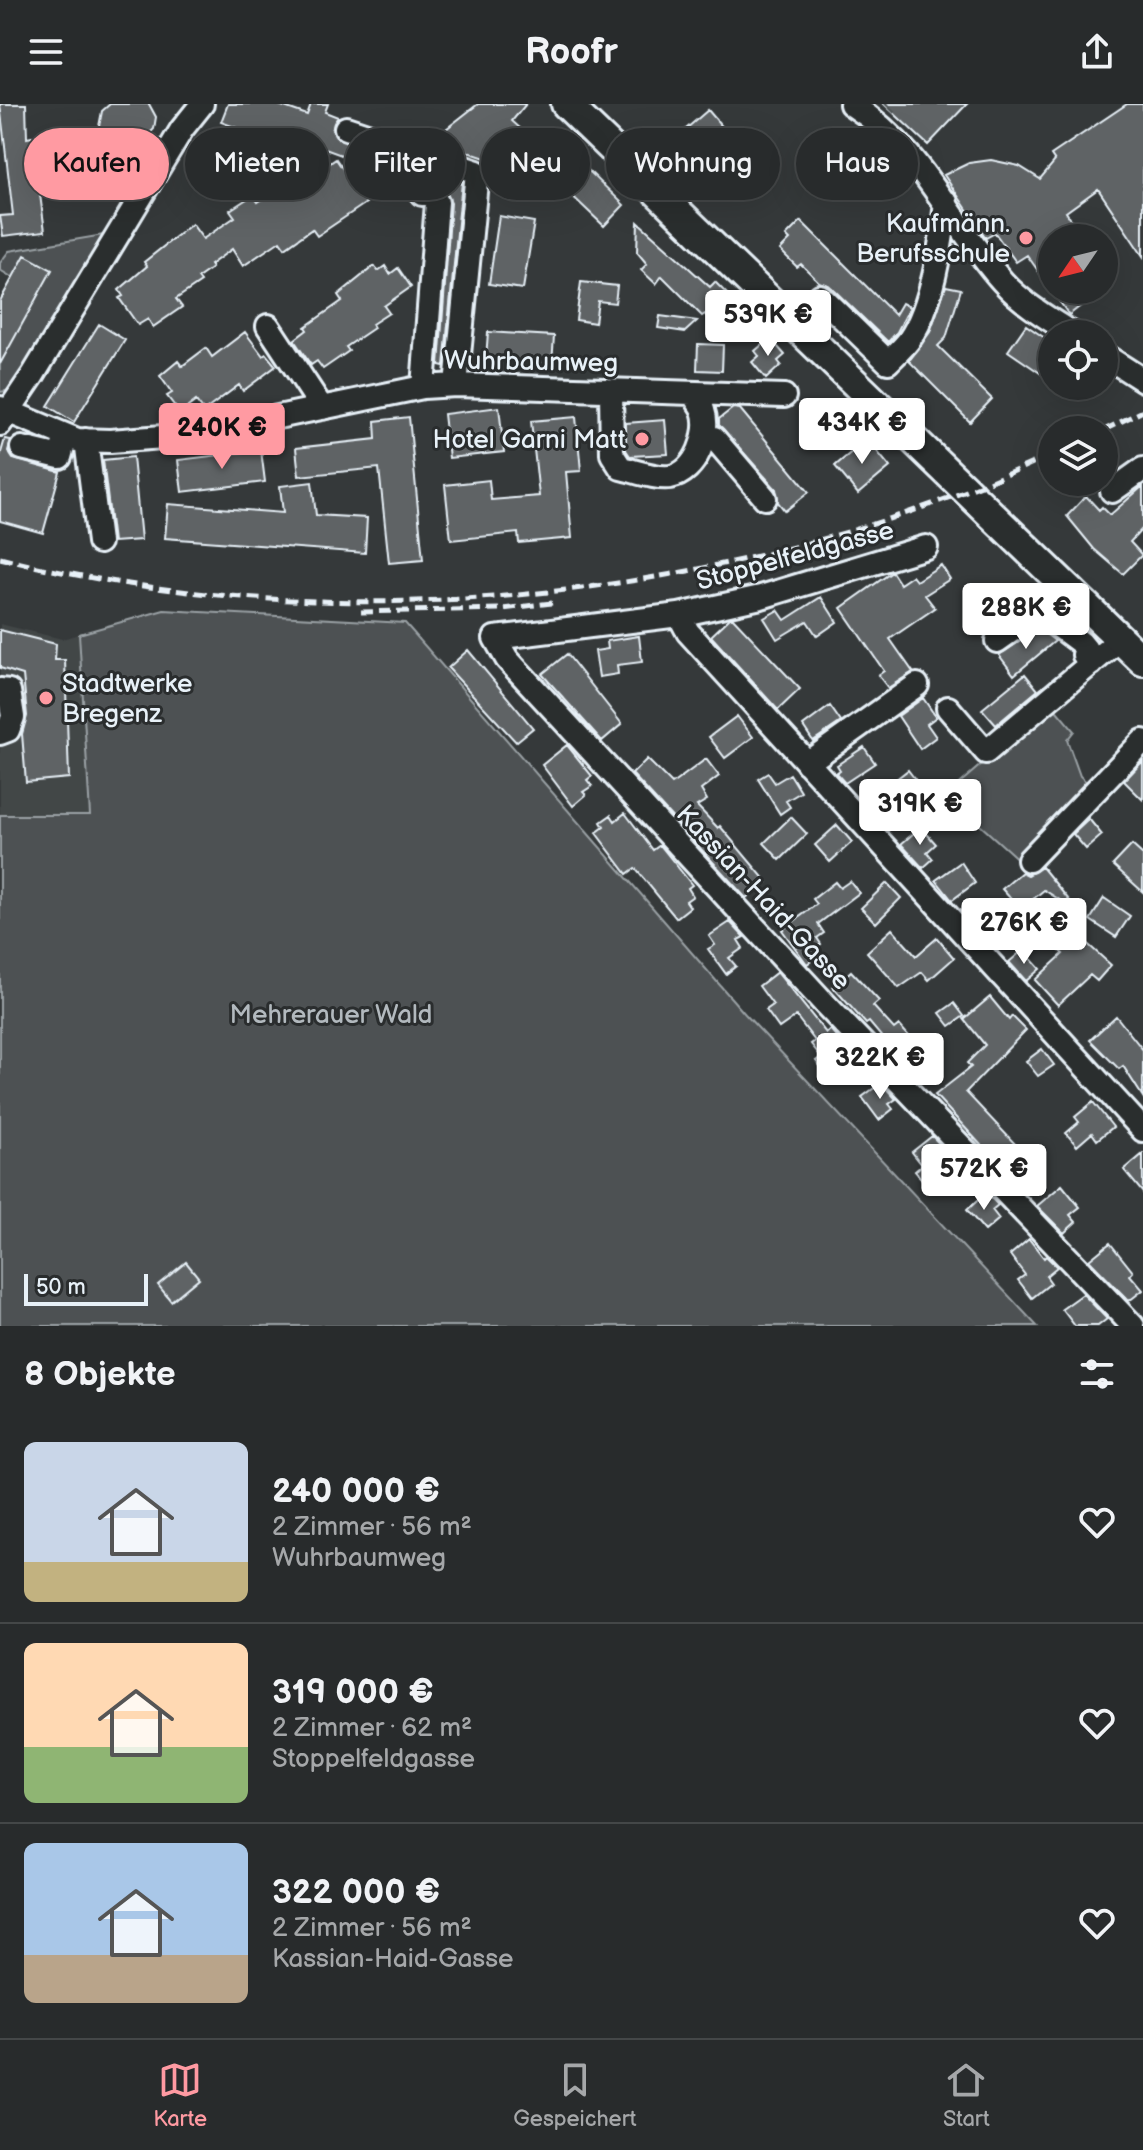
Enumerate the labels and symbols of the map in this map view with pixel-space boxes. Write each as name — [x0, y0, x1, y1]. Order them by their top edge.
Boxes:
place label: Kaufmänn. Berufsschule — [856, 209, 1010, 270]
north arrow — [1038, 224, 1118, 304]
marker: Kaufmänn. Berufsschule — [1017, 229, 1035, 247]
pin: 539K € — [703, 290, 833, 358]
street label: Wuhrbaumweg — [444, 345, 618, 380]
pin: 434K € — [797, 398, 927, 466]
pin: 240K € — [157, 403, 287, 471]
place label: Hotel Garni Matt — [433, 425, 626, 456]
marker: Hotel Garni Matt — [633, 430, 651, 448]
street label: Stoppelfeldgasse — [693, 515, 897, 598]
pin: 288K € — [961, 583, 1091, 651]
place label: Stadtwerke Bregenz — [62, 669, 192, 730]
marker: Stadtwerke Bregenz — [37, 689, 55, 707]
pin: 319K € — [855, 779, 985, 847]
street label: Kassian-Haid-Gasse — [669, 799, 857, 997]
pin: 276K € — [959, 898, 1089, 966]
park label: Mehrerauer Wald — [230, 1000, 432, 1031]
pin: 322K € — [815, 1033, 945, 1101]
pin: 572K € — [919, 1144, 1049, 1212]
scale bar — [24, 1270, 148, 1306]

